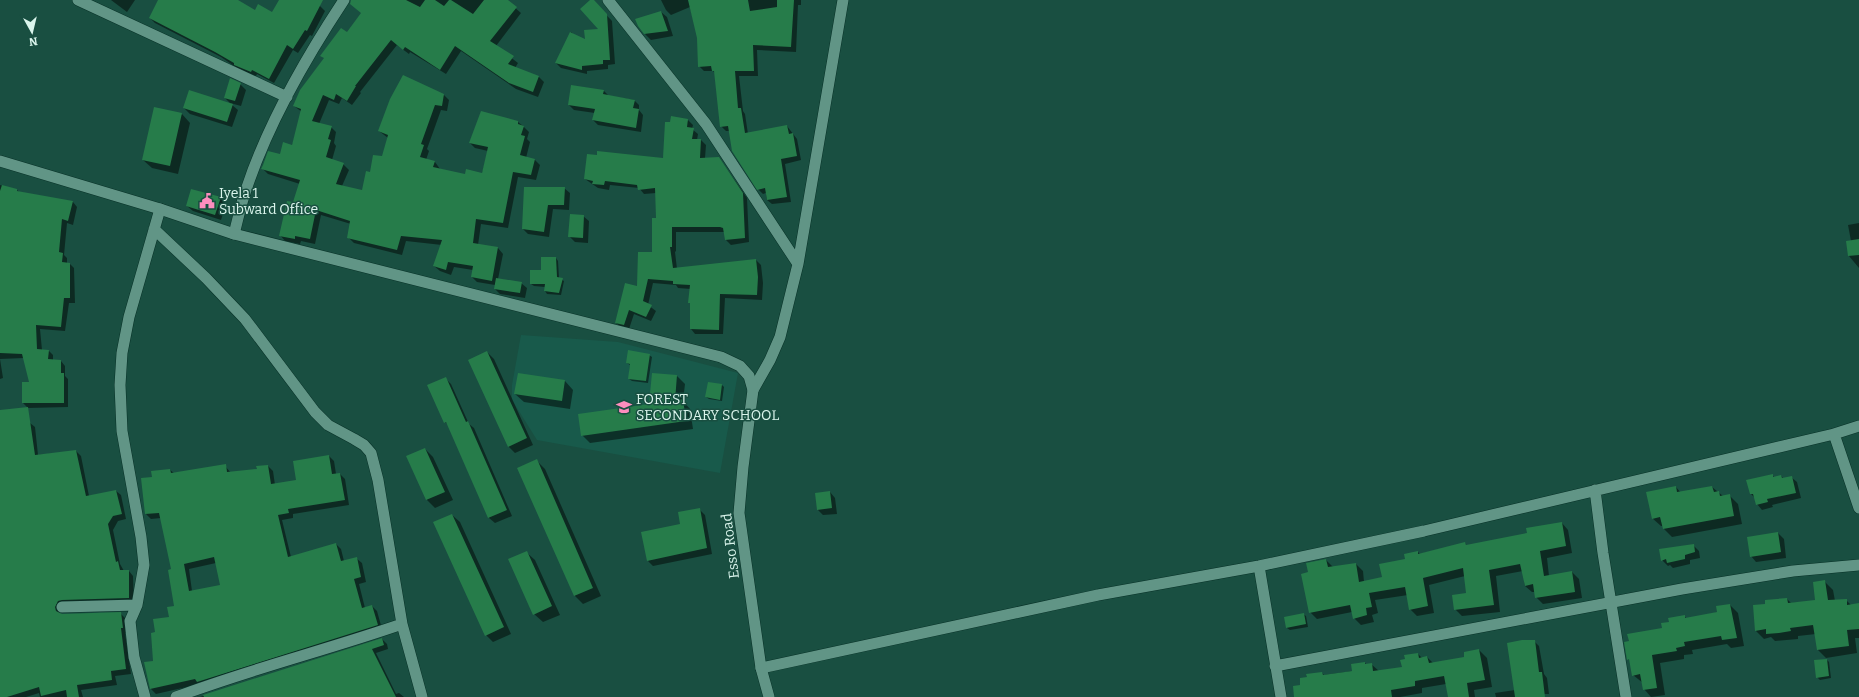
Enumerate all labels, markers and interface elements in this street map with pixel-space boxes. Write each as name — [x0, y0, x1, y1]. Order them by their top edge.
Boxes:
north arrow — [12, 12, 52, 52]
text: N — [28, 34, 38, 49]
place label: Iyela 1 Subward Office — [219, 185, 318, 218]
public building icon: Iyela 1 Subward Office — [198, 192, 216, 210]
place label: FOREST SECONDARY SCHOOL — [636, 391, 780, 424]
school or university icon: FOREST SECONDARY SCHOOL — [615, 398, 633, 416]
street label: Esso Road — [718, 512, 743, 580]

